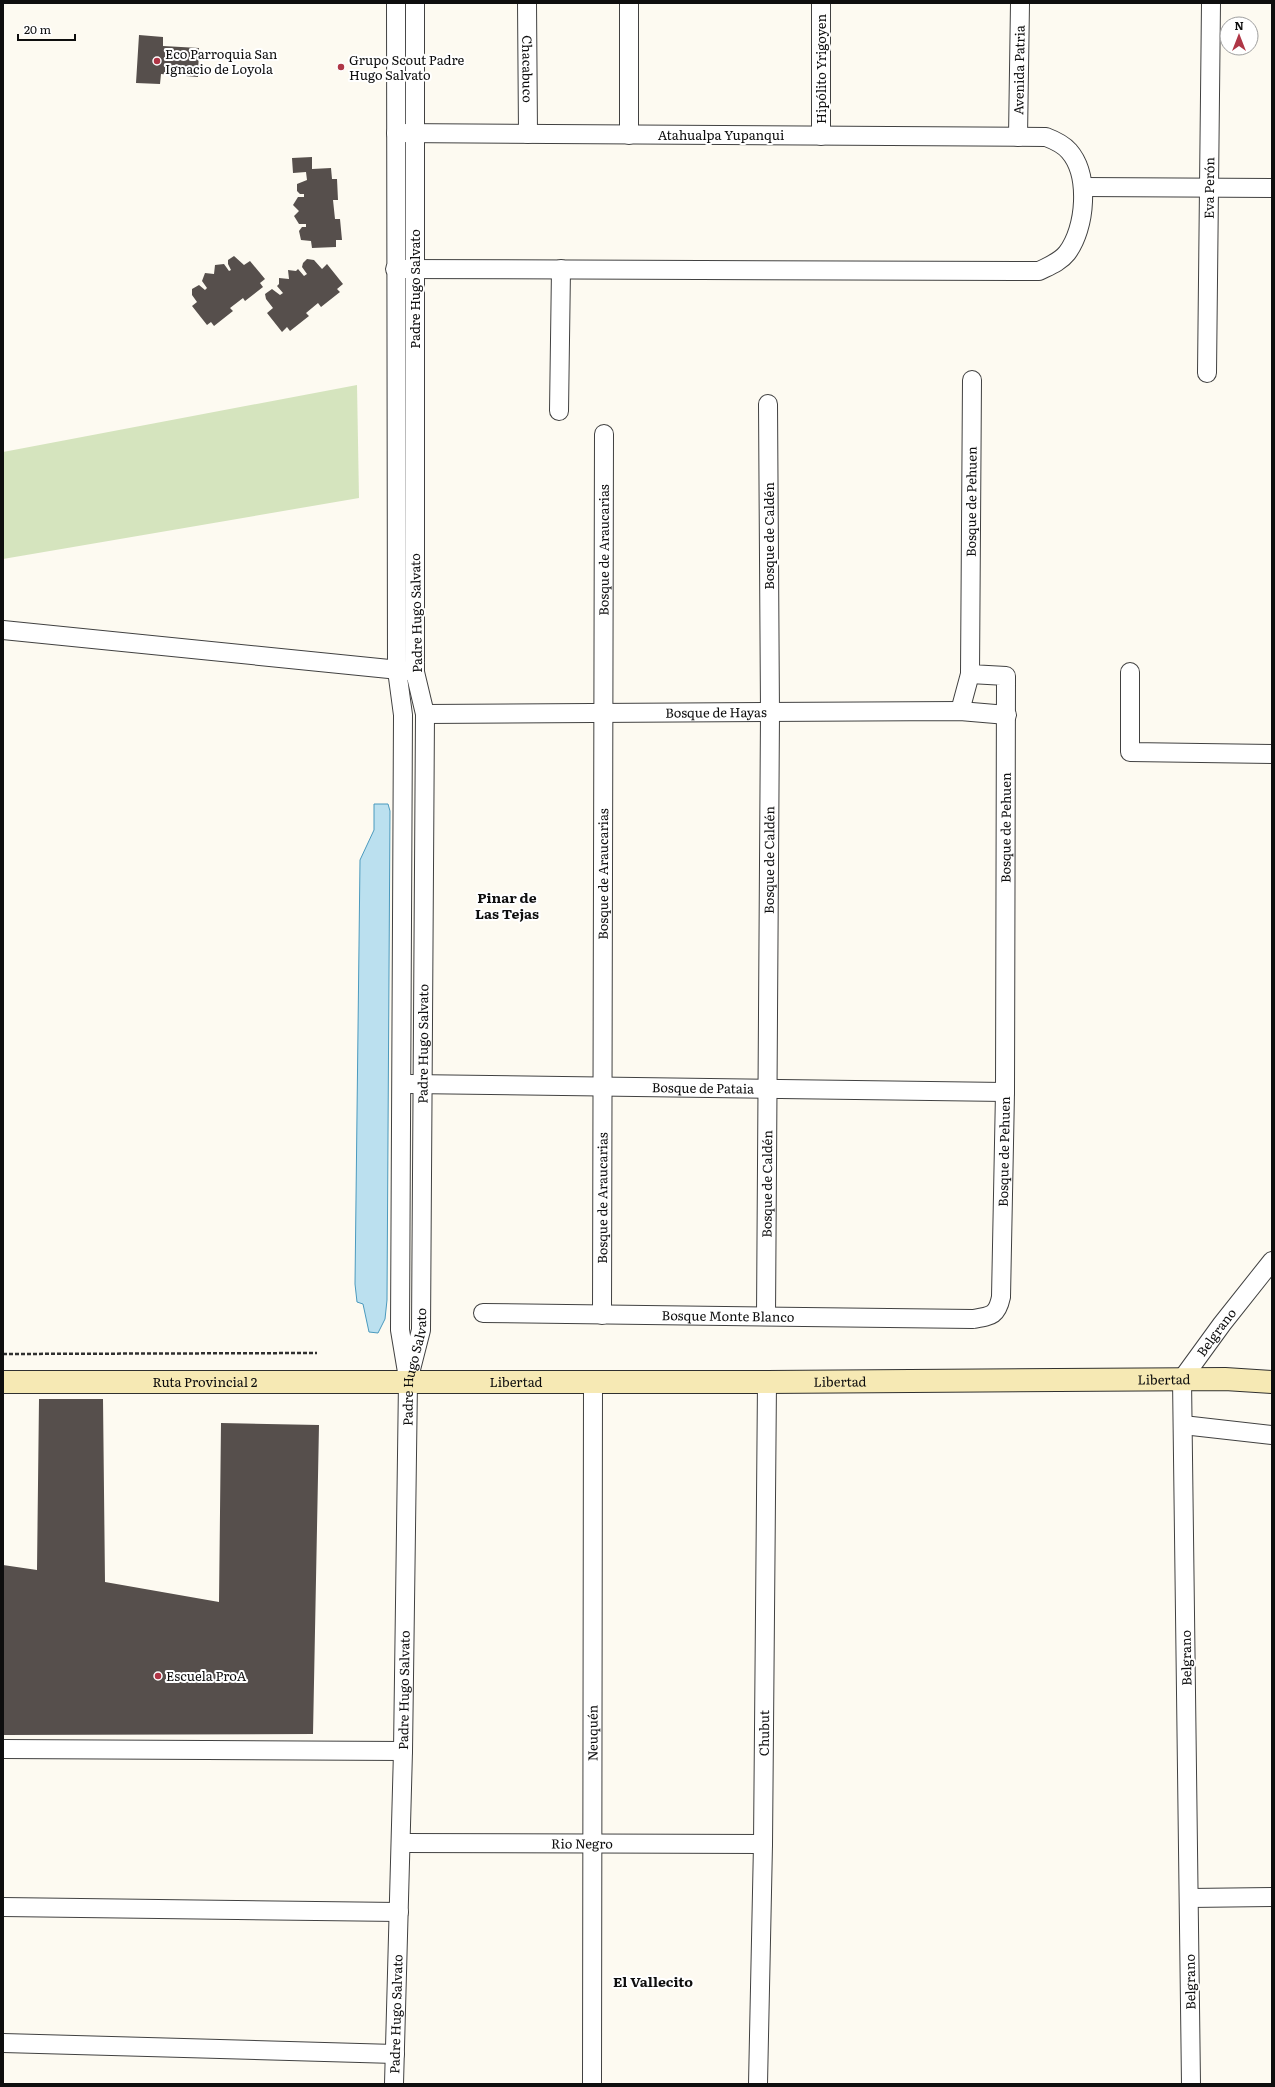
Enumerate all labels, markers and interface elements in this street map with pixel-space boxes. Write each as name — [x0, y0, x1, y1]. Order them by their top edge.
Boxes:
street label: Hipólito Yrigoyen — [811, 14, 830, 124]
scale bar — [18, 16, 75, 42]
north arrow — [1219, 16, 1259, 56]
text: N — [1234, 17, 1244, 33]
text: 20 m — [24, 20, 51, 38]
street label: Avenida Patria — [1008, 25, 1029, 115]
street label: Chacabuco — [518, 35, 538, 103]
place label: Eco Parroquia San Ignacio de Loyola — [165, 44, 278, 78]
place label: Grupo Scout Padre Hugo Salvato — [349, 50, 465, 84]
marker: Eco Parroquia San Ignacio de Loyola — [152, 56, 162, 66]
marker: Grupo Scout Padre Hugo Salvato — [336, 62, 346, 72]
street label: Atahualpa Yupanqui — [658, 125, 785, 144]
street label: Eva Perón — [1199, 157, 1218, 219]
street label: Padre Hugo Salvato — [405, 229, 424, 349]
street label: Bosque de Pehuen — [961, 446, 981, 557]
street label: Bosque de Caldén — [759, 482, 778, 590]
street label: Bosque de Araucarias — [594, 484, 613, 616]
street label: Padre Hugo Salvato — [405, 553, 426, 673]
street label: Bosque de Hayas — [665, 702, 767, 722]
street label: Bosque de Pehuen — [996, 772, 1015, 883]
street label: Bosque de Caldén — [759, 806, 778, 914]
street label: Bosque de Araucarias — [593, 808, 612, 940]
district label: Pinar de Las Tejas — [475, 887, 539, 923]
street label: Padre Hugo Salvato — [412, 983, 432, 1104]
street label: Bosque de Pataia — [652, 1077, 754, 1098]
street label: Bosque de Pehuen — [993, 1096, 1014, 1207]
street label: Bosque de Caldén — [757, 1130, 776, 1238]
street label: Bosque de Araucarias — [592, 1132, 611, 1264]
street label: Belgrano — [1192, 1303, 1240, 1360]
street label: Bosque Monte Blanco — [662, 1305, 795, 1326]
street label: Padre Hugo Salvato — [397, 1307, 430, 1426]
street label: Libertad — [1137, 1369, 1191, 1389]
street label: Libertad — [813, 1371, 867, 1391]
street label: Ruta Provincial 2 — [153, 1372, 258, 1391]
street label: Libertad — [489, 1372, 543, 1391]
street label: Padre Hugo Salvato — [393, 1630, 414, 1750]
street label: Belgrano — [1176, 1630, 1195, 1686]
place label: Escuela ProA — [166, 1666, 247, 1685]
marker: Escuela ProA — [153, 1671, 163, 1681]
street label: Neuquén — [582, 1704, 602, 1761]
street label: Chubut — [754, 1709, 773, 1756]
street label: Rio Negro — [551, 1833, 613, 1853]
street label: Padre Hugo Salvato — [384, 1954, 407, 2074]
street label: Belgrano — [1180, 1954, 1199, 2010]
district label: El Vallecito — [613, 1971, 693, 1991]

